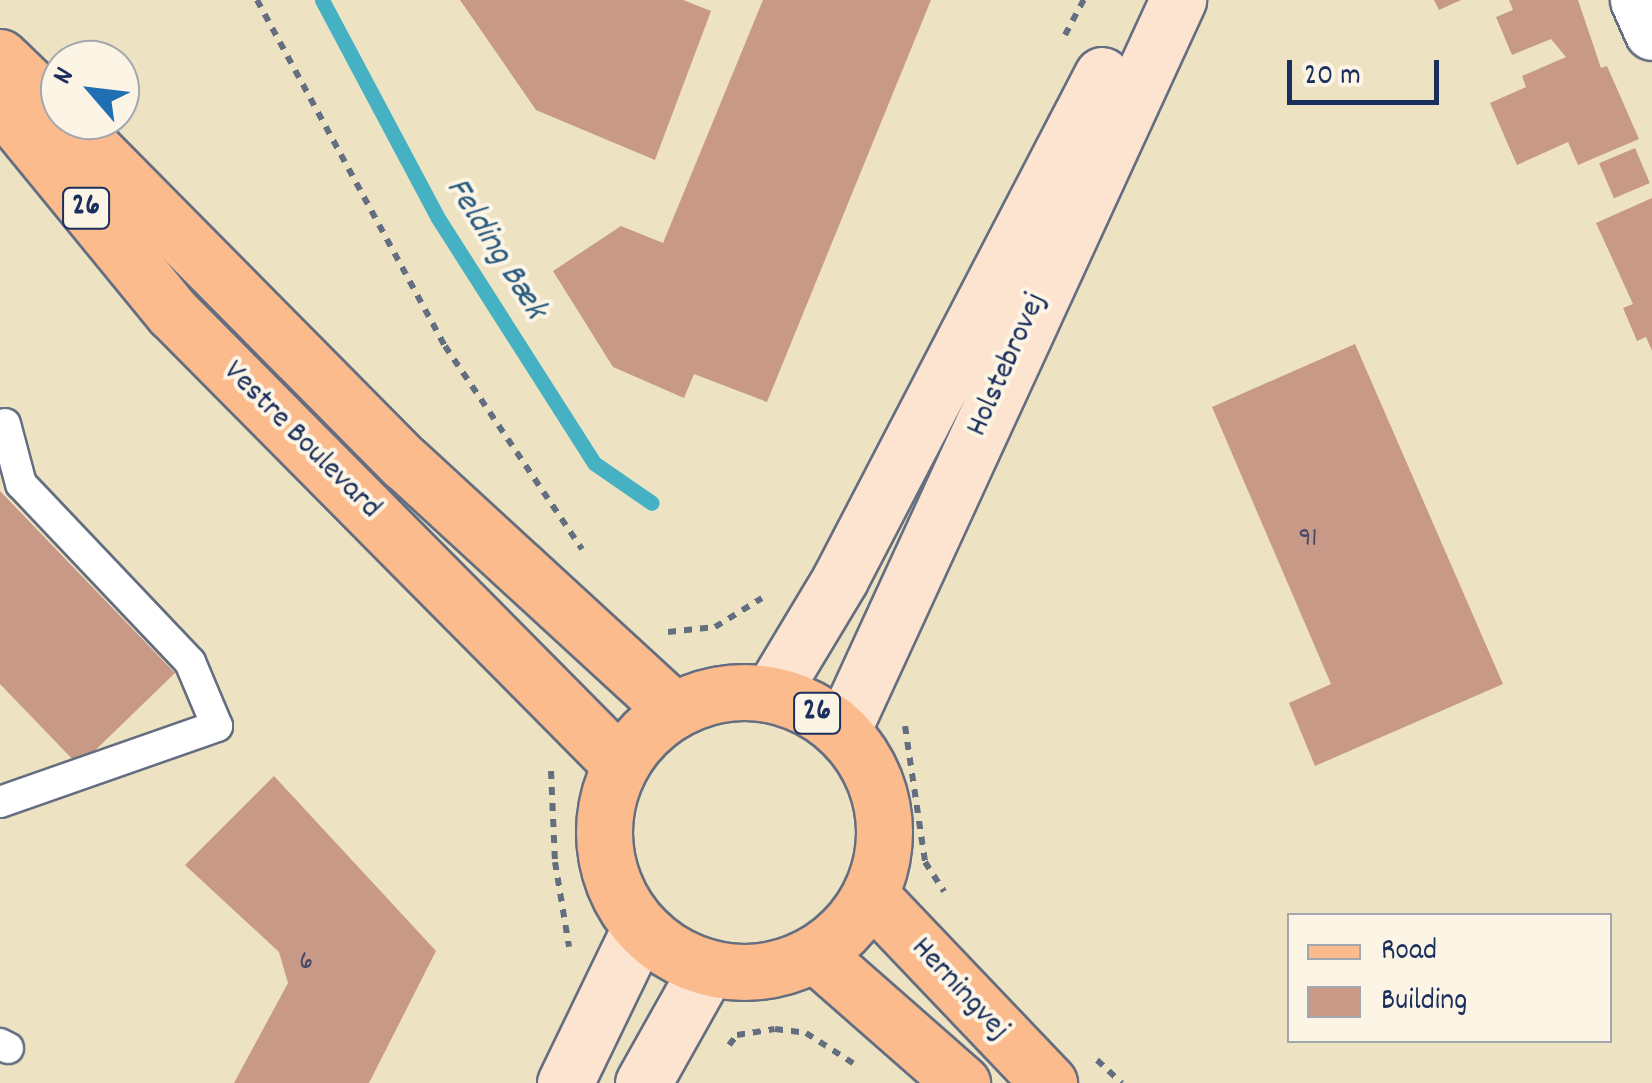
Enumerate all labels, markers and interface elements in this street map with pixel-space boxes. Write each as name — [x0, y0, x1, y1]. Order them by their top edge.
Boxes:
north arrow — [40, 40, 140, 140]
scale bar — [1292, 40, 1444, 102]
text: 20 m — [1304, 56, 1361, 99]
text: N — [44, 61, 86, 92]
water label: Felding Bæk — [435, 170, 555, 328]
road number: 26 — [61, 183, 111, 233]
street label: Holstebrovej — [959, 287, 1057, 443]
street label: Vestre Boulevard — [214, 354, 388, 528]
house number: 91 — [1299, 523, 1317, 557]
road number: 26 — [792, 688, 842, 738]
legend — [1287, 913, 1612, 1043]
street label: Herningvej — [901, 930, 1017, 1050]
text: Road — [1381, 931, 1437, 974]
house number: 6 — [299, 946, 313, 980]
text: Building — [1381, 981, 1467, 1024]

